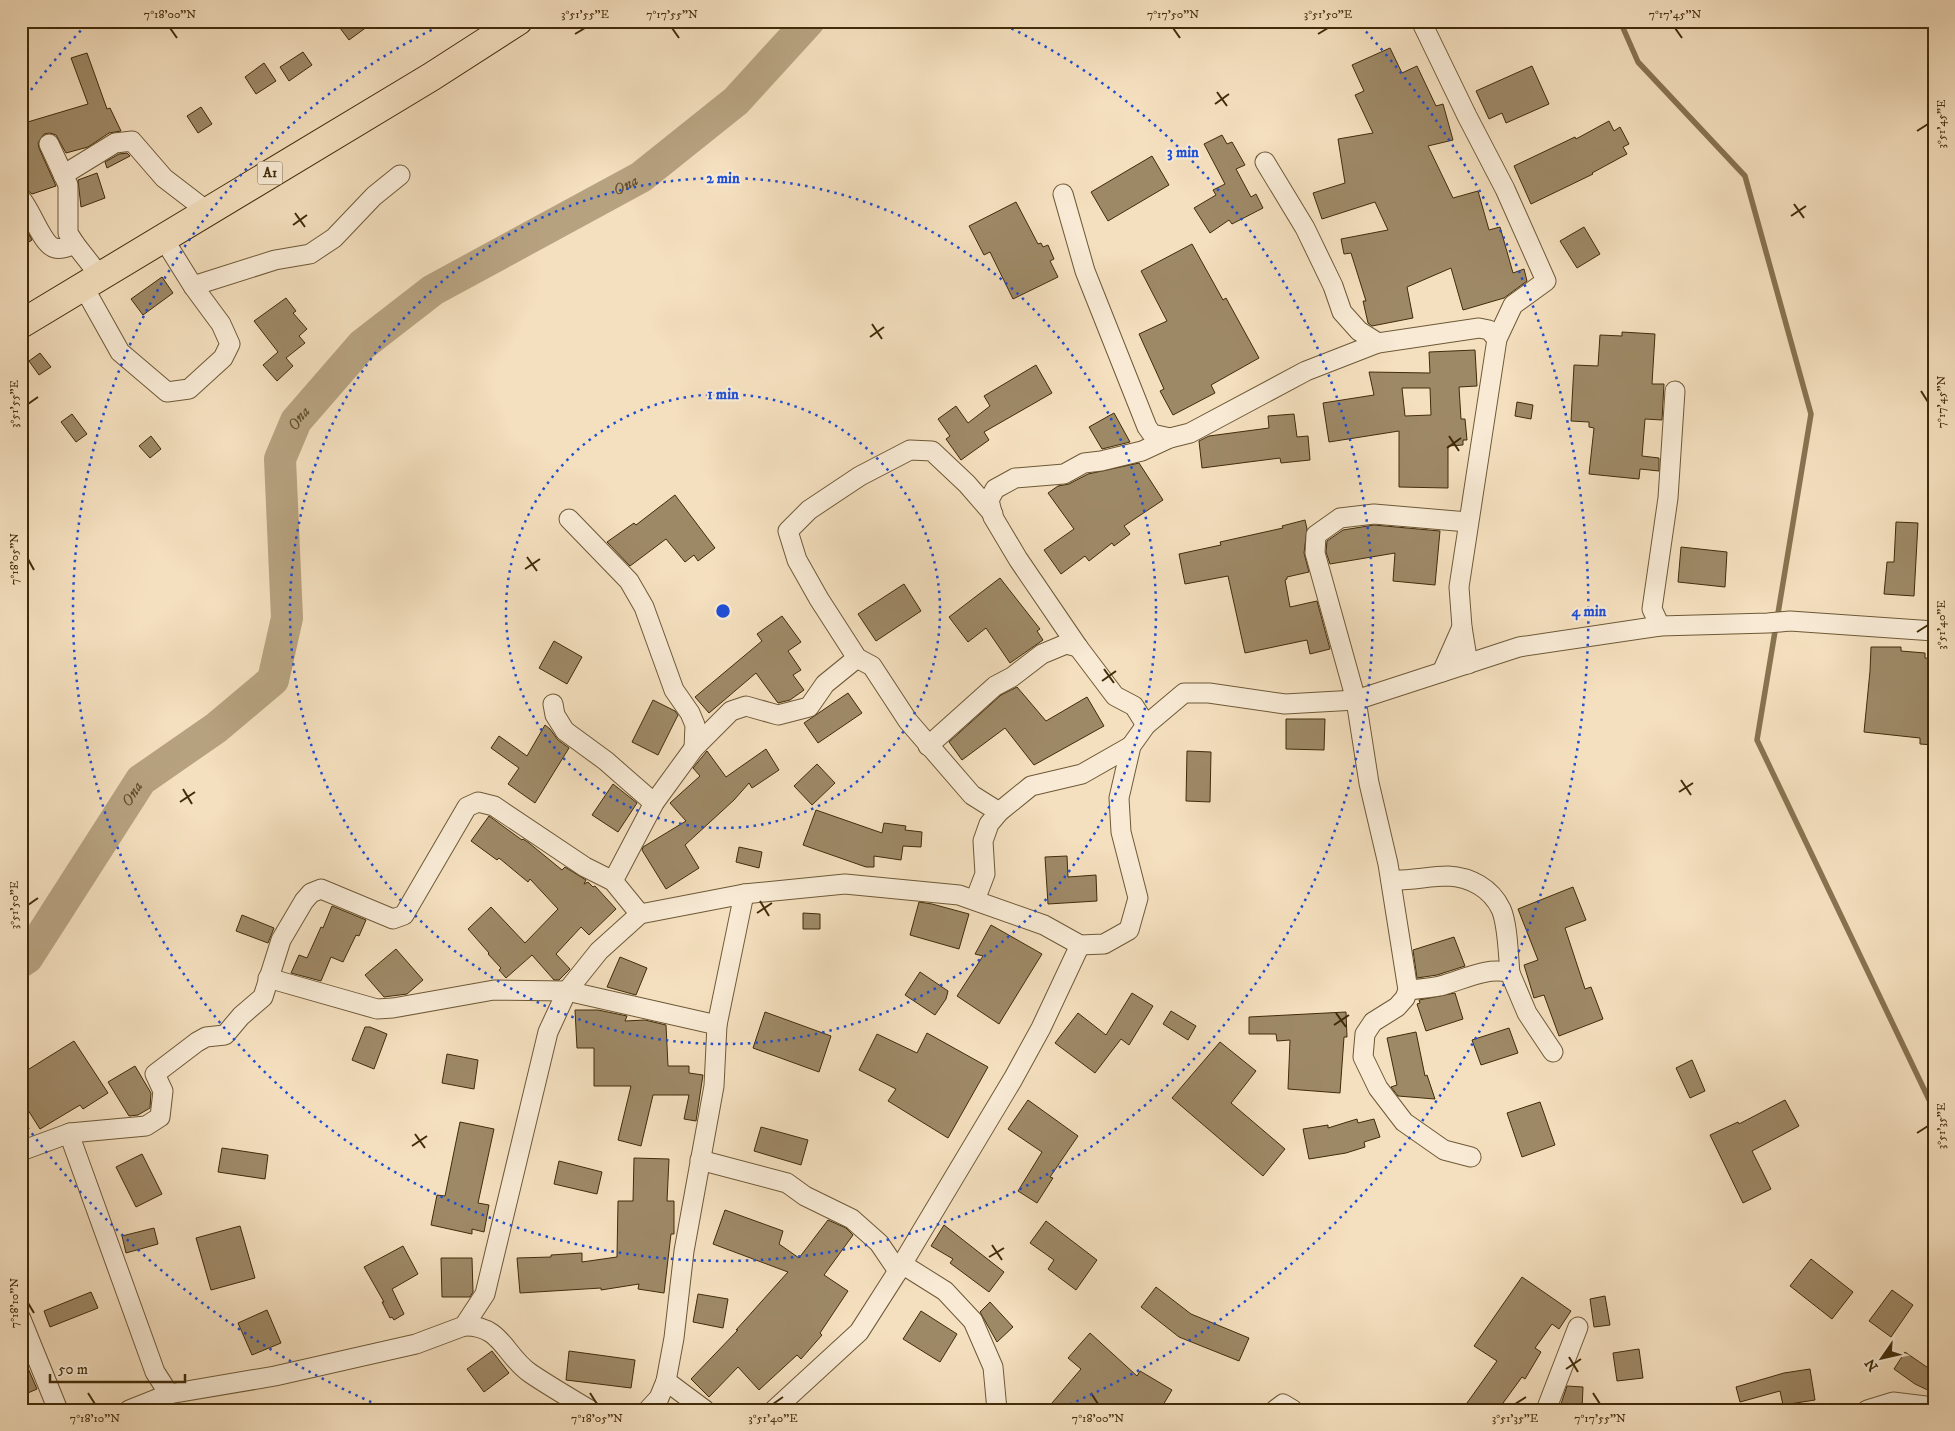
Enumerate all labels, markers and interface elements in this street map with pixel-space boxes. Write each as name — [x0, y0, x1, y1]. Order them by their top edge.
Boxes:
text: 7°18'00"N — [144, 7, 196, 22]
text: 3°51'55"E — [561, 7, 610, 22]
text: 7°17'55"N — [646, 7, 698, 22]
text: 7°17'50"N — [1147, 7, 1199, 22]
text: 3°51'50"E — [1304, 7, 1353, 22]
text: 7°17'45"N — [1649, 7, 1701, 22]
text: 3°51'45"E — [1934, 99, 1949, 149]
text: 3 min — [1167, 143, 1199, 162]
road number: A1 — [258, 162, 282, 184]
text: 2 min — [706, 169, 740, 188]
water label: Ona — [609, 170, 642, 200]
text: 7°17'45"N — [1934, 376, 1949, 428]
text: 3°51'55"E — [7, 379, 22, 428]
text: 1 min — [707, 385, 739, 404]
water label: Ona — [283, 402, 315, 433]
text: 7°18'05"N — [7, 533, 22, 585]
text: 3°51'40"E — [1934, 600, 1949, 650]
centre of rings — [714, 602, 732, 620]
text: 4 min — [1571, 602, 1607, 621]
water label: Ona — [117, 778, 148, 810]
text: 3°51'50"E — [7, 880, 22, 929]
text: 3°51'35"E — [1934, 1102, 1949, 1149]
text: 7°18'10"N — [7, 1278, 22, 1328]
north arrow — [1858, 1334, 1908, 1384]
scale bar — [50, 1351, 185, 1383]
text: N — [1861, 1354, 1883, 1375]
text: 50 m — [58, 1360, 88, 1379]
text: 7°18'10"N — [70, 1411, 120, 1426]
text: 7°18'05"N — [571, 1411, 623, 1426]
text: 3°51'40"E — [748, 1411, 798, 1426]
text: 7°18'00"N — [1072, 1411, 1124, 1426]
text: 3°51'35"E — [1492, 1411, 1539, 1426]
text: 7°17'55"N — [1574, 1411, 1626, 1426]

